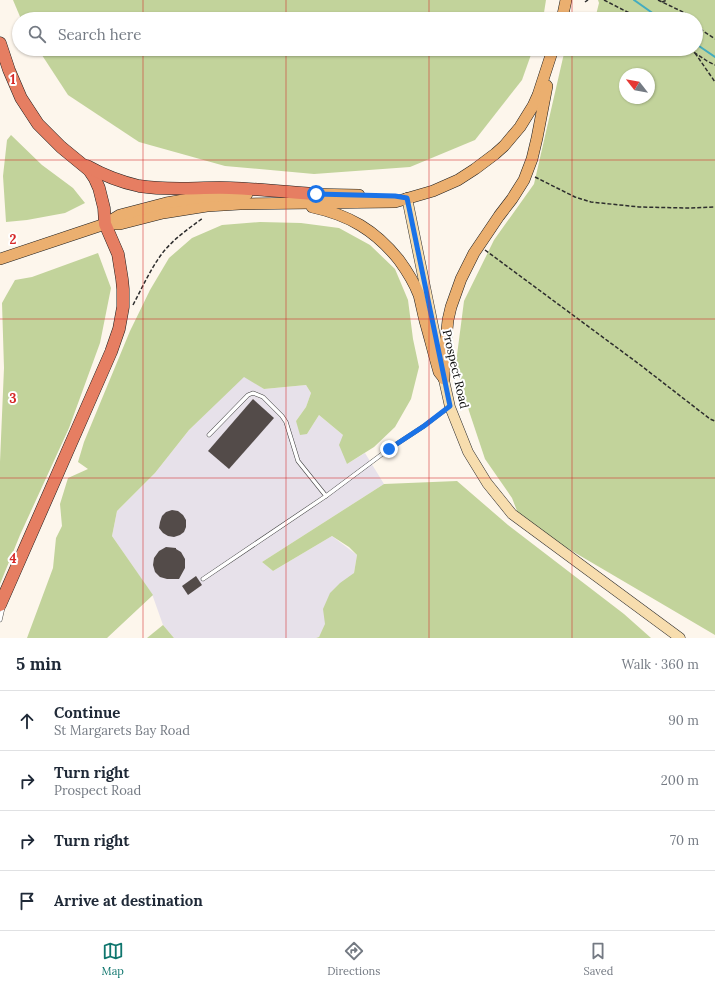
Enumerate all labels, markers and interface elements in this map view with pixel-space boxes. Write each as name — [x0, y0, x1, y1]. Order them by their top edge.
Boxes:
search box — [12, 12, 703, 56]
icon: search — [26, 23, 48, 45]
text: Search here — [58, 25, 141, 44]
north arrow — [619, 68, 655, 104]
text: 1 — [10, 71, 16, 88]
route start — [307, 185, 325, 203]
text: 2 — [10, 231, 17, 248]
street label: Prospect Road — [440, 328, 472, 410]
text: 3 — [9, 390, 17, 407]
route end — [380, 440, 398, 458]
text: 4 — [9, 550, 17, 567]
text: 5 min — [16, 653, 62, 675]
text: Walk · 360 m — [621, 656, 699, 673]
text: Continue — [54, 703, 120, 722]
icon: ahead — [16, 710, 38, 732]
text: 90 m — [668, 712, 699, 729]
text: St Margarets Bay Road — [54, 722, 190, 739]
text: Turn right — [54, 763, 130, 782]
icon: right — [16, 770, 38, 792]
text: 200 m — [661, 772, 699, 789]
text: Prospect Road — [54, 782, 141, 799]
icon: right — [16, 830, 38, 852]
text: Turn right — [54, 831, 130, 850]
text: 70 m — [670, 832, 699, 849]
icon: arrive — [16, 890, 38, 912]
text: Arrive at destination — [54, 891, 203, 910]
tab: Map — [102, 940, 124, 978]
tab: Directions — [327, 940, 380, 978]
tab: Saved — [584, 940, 613, 978]

